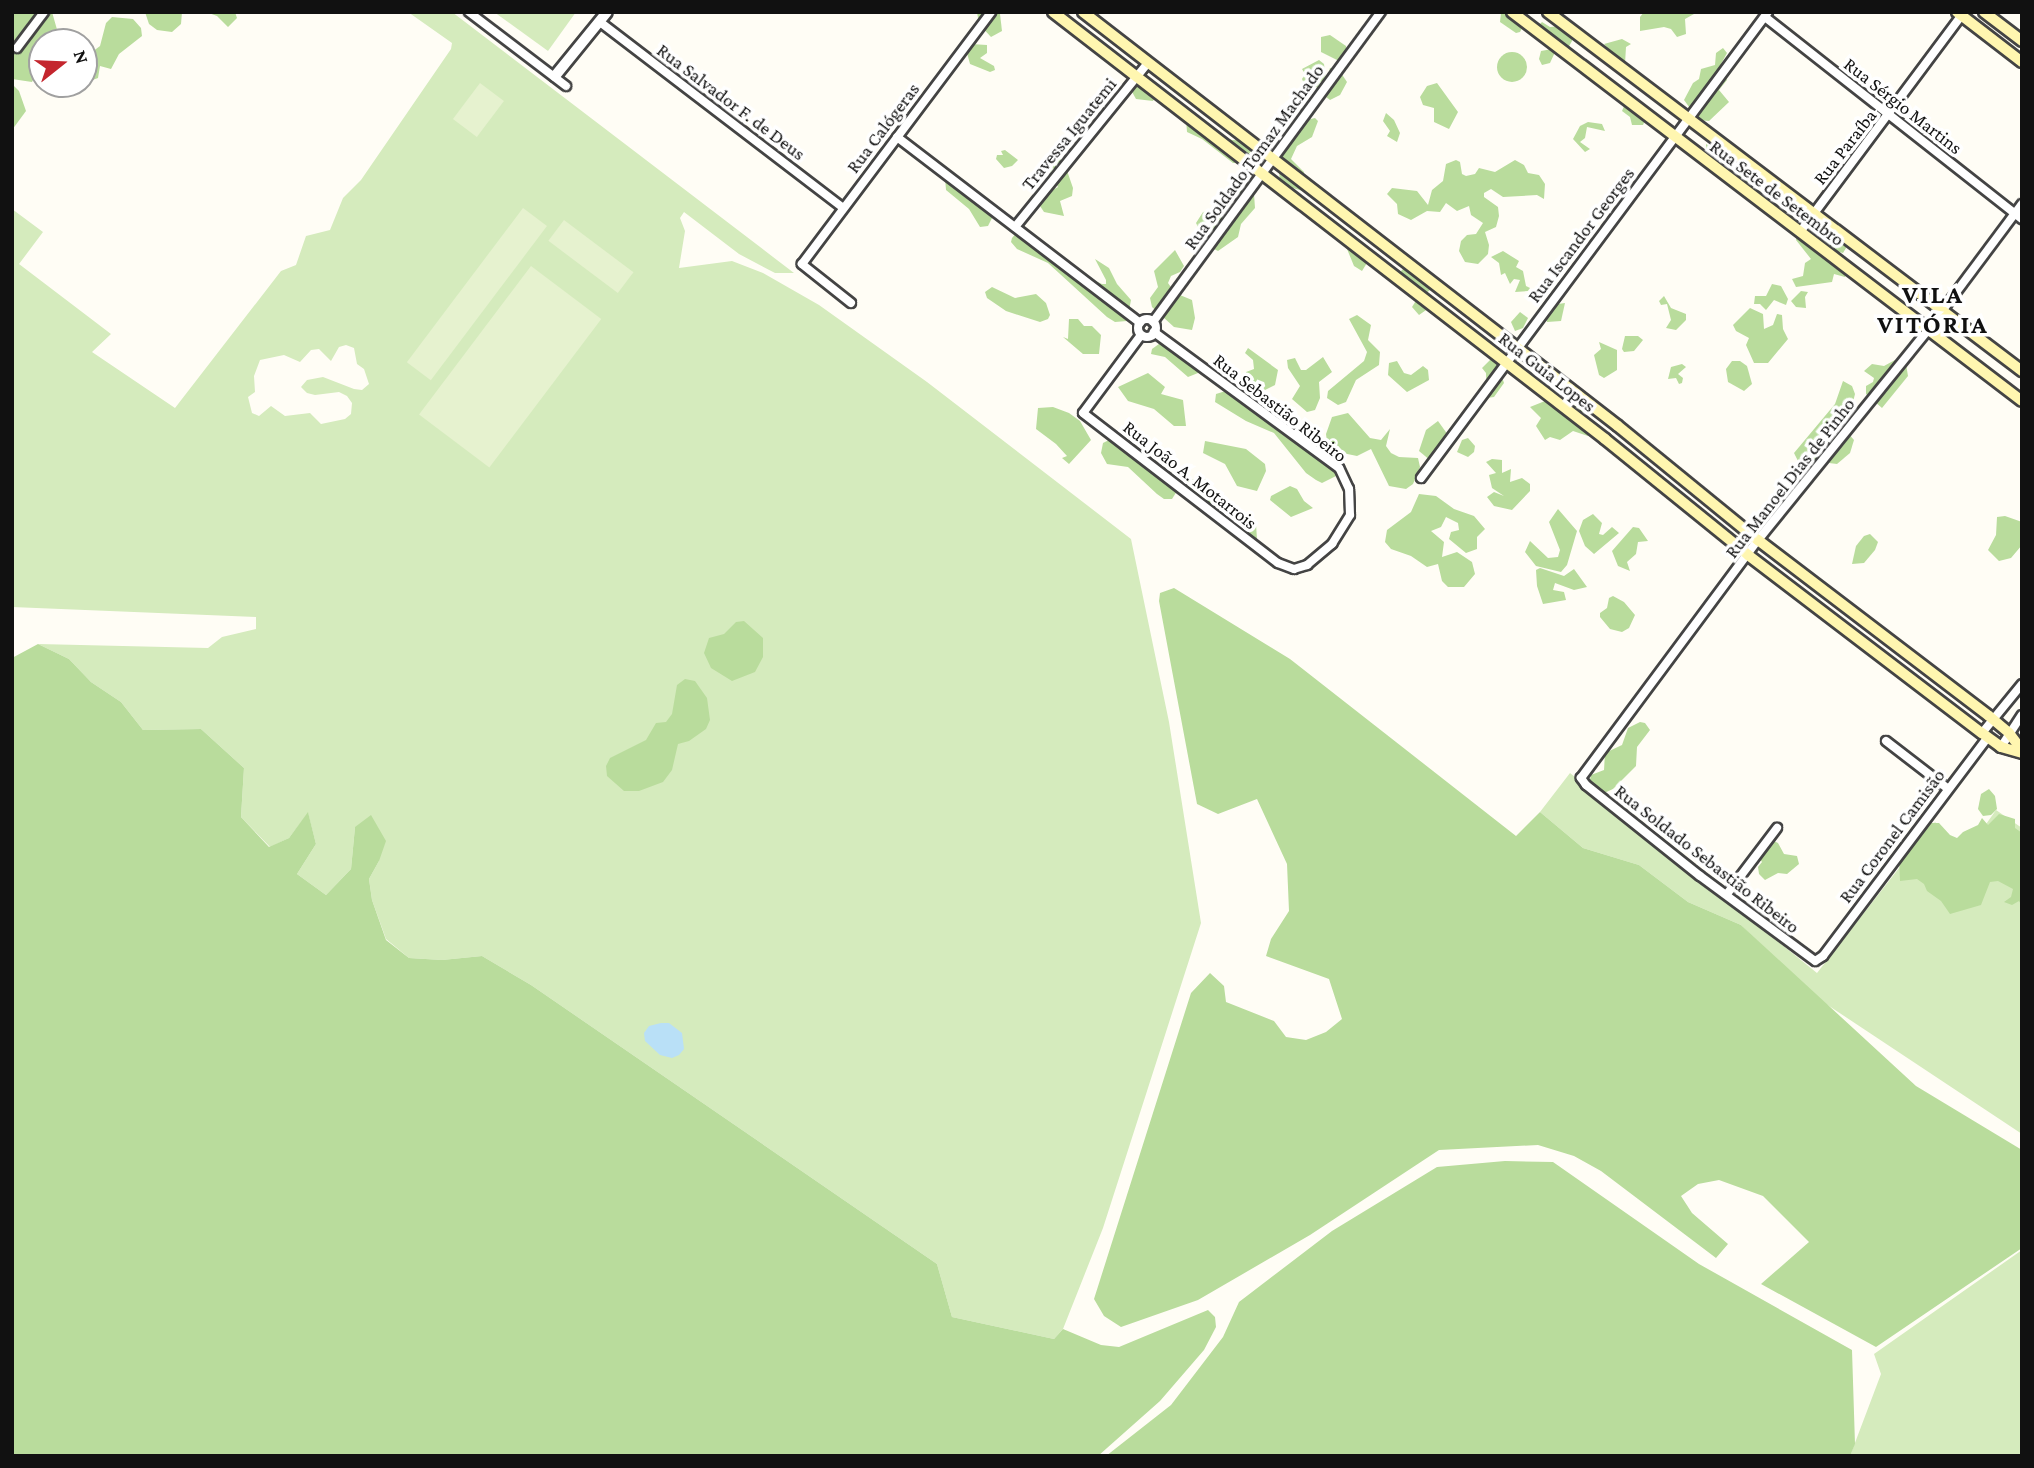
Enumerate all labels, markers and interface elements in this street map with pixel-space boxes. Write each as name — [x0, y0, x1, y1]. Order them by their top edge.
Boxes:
north arrow — [28, 28, 98, 98]
street label: Rua Salvador F. de Deus — [652, 39, 810, 165]
text: N — [70, 48, 94, 66]
street label: Rua Sérgio Martins — [1839, 53, 1967, 159]
street label: Rua Soldado Tomaz Machado — [1179, 60, 1329, 254]
street label: Travessa Iguatemi — [1017, 73, 1121, 195]
street label: Rua Calógeras — [842, 78, 924, 178]
street label: Rua Paraíba — [1808, 105, 1882, 189]
street label: Rua Sete de Setembro — [1705, 135, 1849, 251]
street label: Rua Iscandor Georges — [1523, 163, 1639, 307]
district label: VILA VITÓRIA — [1878, 279, 1988, 340]
street label: Rua Guia Lopes — [1494, 327, 1600, 417]
street label: Rua Sebastião Ribeiro — [1209, 349, 1351, 467]
street label: Rua Manoel Dias de Pinho — [1720, 393, 1860, 563]
street label: Rua João A. Motarrois — [1119, 416, 1261, 534]
street label: Rua Coronel Camisão — [1834, 764, 1950, 908]
street label: Rua Soldado Sebastião Ribeiro — [1610, 780, 1804, 938]

